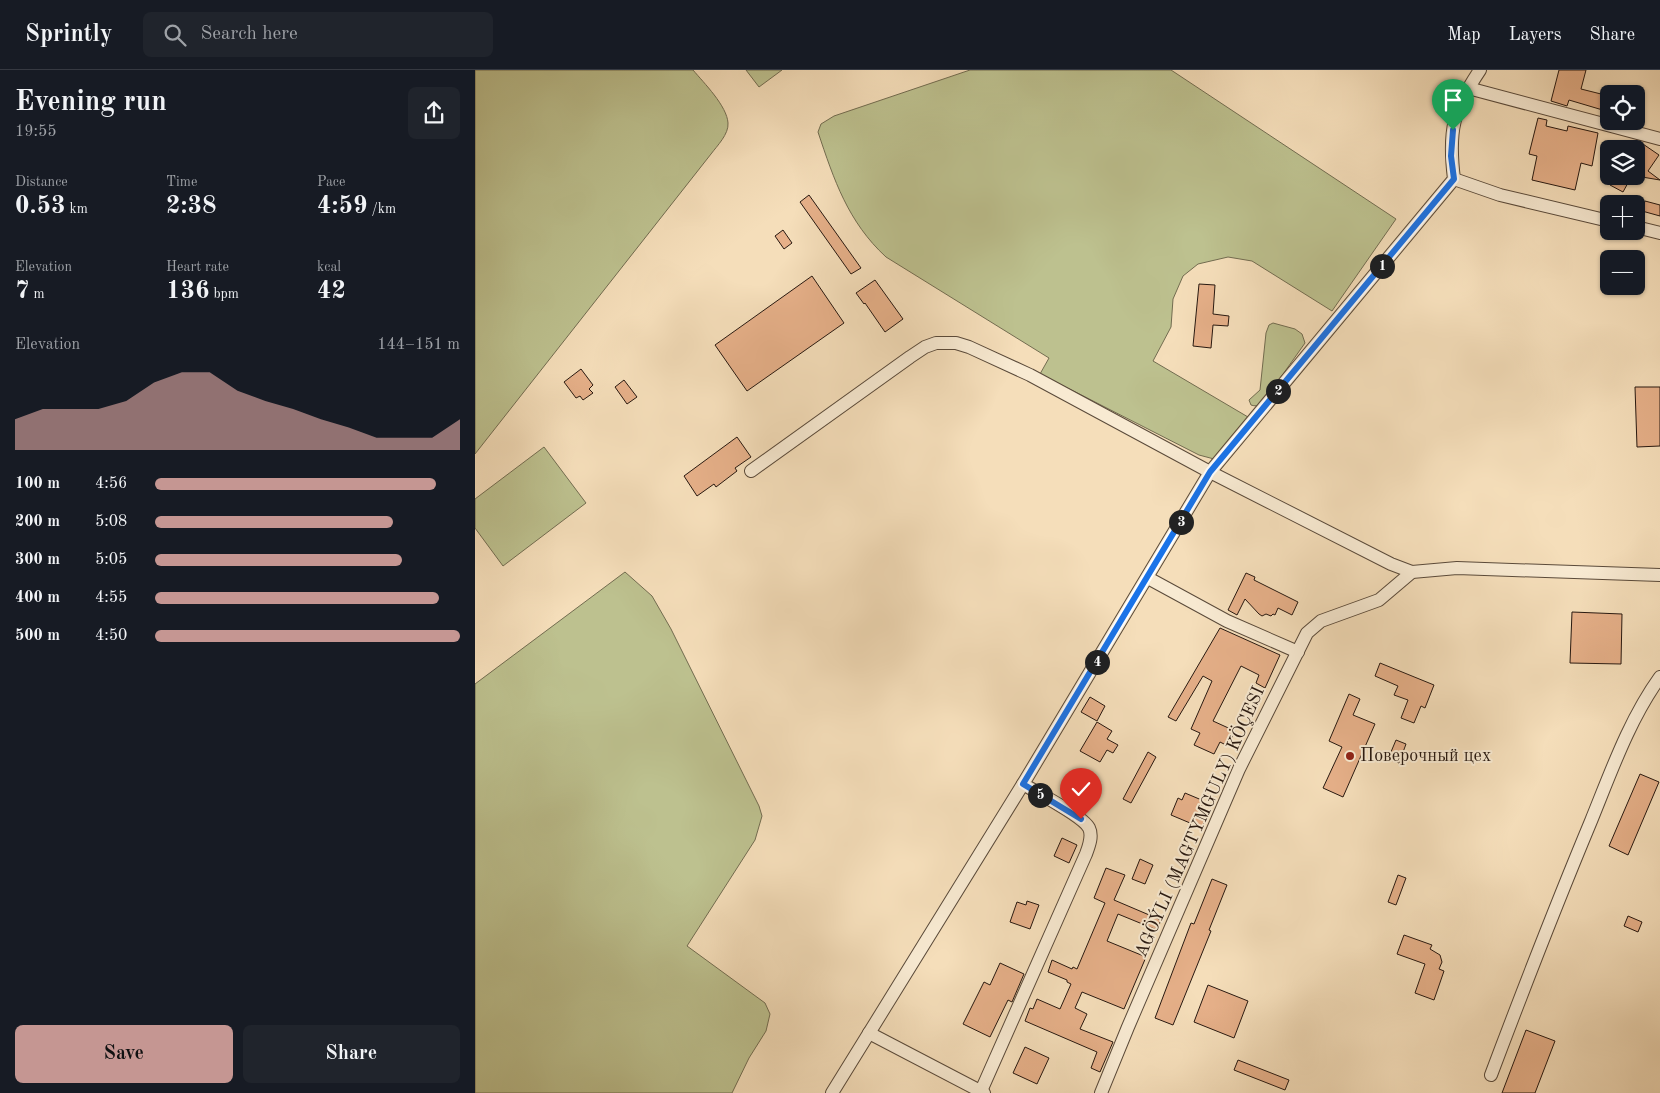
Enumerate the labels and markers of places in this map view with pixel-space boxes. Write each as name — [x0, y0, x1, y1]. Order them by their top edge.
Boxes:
pin — [1432, 79, 1474, 130]
pin: 1 — [1369, 254, 1395, 278]
pin: 2 — [1265, 378, 1291, 404]
pin: 3 — [1169, 510, 1193, 534]
pin: 4 — [1085, 650, 1109, 674]
place label: Поверочный цех — [1360, 747, 1491, 765]
marker: Поверочный цех — [1344, 750, 1356, 762]
pin — [1060, 768, 1102, 819]
pin: 5 — [1027, 782, 1053, 808]

